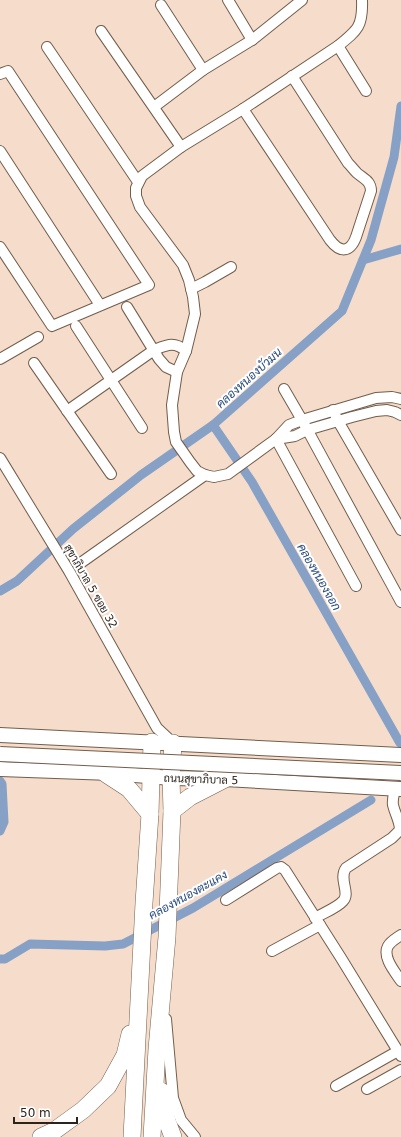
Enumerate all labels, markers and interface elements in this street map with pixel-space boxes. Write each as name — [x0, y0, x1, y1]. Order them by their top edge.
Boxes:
water label: คลองหนองบัวมน — [213, 345, 285, 411]
water label: คลองหนองจอก — [294, 541, 344, 613]
street label: สุขาภิบาล 5 ซอย 32 — [59, 542, 120, 632]
street label: ถนนสุขาภิบาล 5 — [163, 772, 239, 789]
water label: คลองหนองตะแคง — [146, 867, 230, 922]
scale bar — [14, 1099, 77, 1125]
text: 50 m — [20, 1106, 51, 1120]

